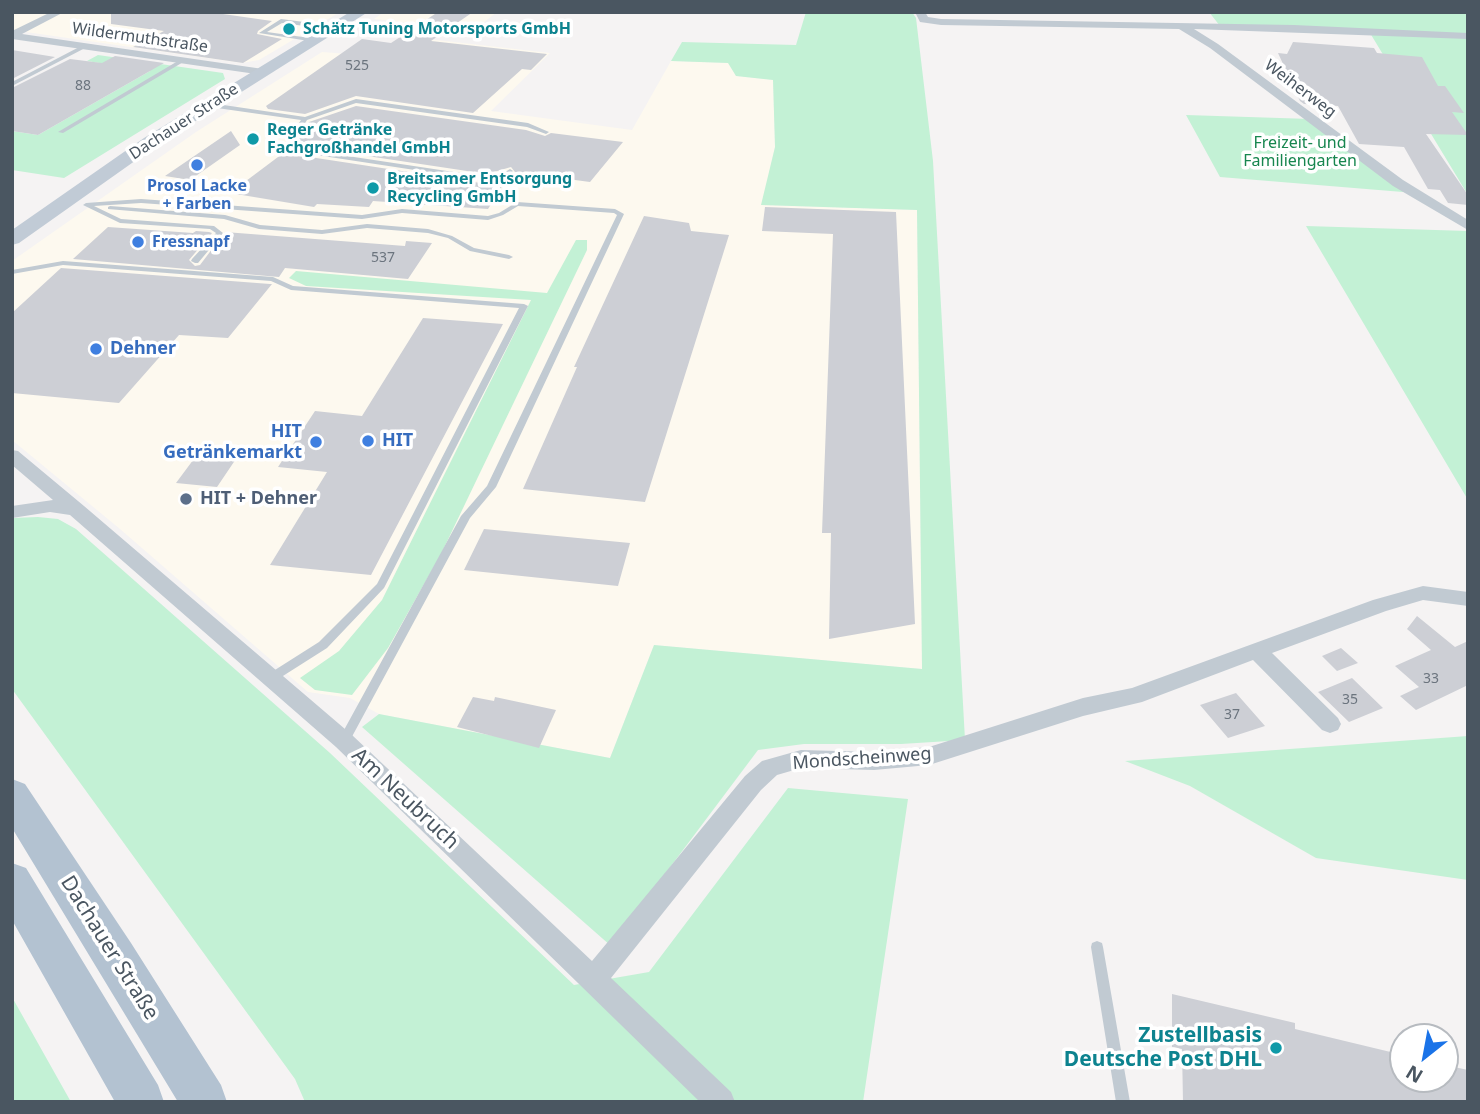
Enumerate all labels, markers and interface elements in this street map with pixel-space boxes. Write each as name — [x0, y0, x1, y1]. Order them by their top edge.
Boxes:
street label: Wildermuthstraße — [71, 19, 209, 57]
place label: Schätz Tuning Motorsports GmbH — [303, 19, 571, 39]
marker: Schätz Tuning Motorsports GmbH — [281, 21, 297, 37]
street label: Weiherweg — [1260, 56, 1340, 122]
house number: 525 — [345, 58, 369, 74]
house number: 88 — [75, 78, 91, 94]
street label: Dachauer Straße — [126, 80, 242, 164]
place label: Reger Getränke Fachgroßhandel GmbH — [267, 120, 451, 158]
marker: Reger Getränke Fachgroßhandel GmbH — [245, 131, 261, 147]
park label: Freizeit- und Familiengarten — [1243, 133, 1357, 171]
marker: Prosol Lacke + Farben — [189, 157, 205, 173]
place label: Breitsamer Entsorgung Recycling GmbH — [387, 169, 572, 207]
place label: Prosol Lacke + Farben — [147, 176, 247, 214]
marker: Breitsamer Entsorgung Recycling GmbH — [365, 180, 381, 196]
place label: Fressnapf — [152, 232, 230, 252]
marker: Fressnapf — [130, 234, 146, 250]
house number: 537 — [371, 250, 395, 266]
place label: Dehner — [110, 338, 176, 360]
marker: Dehner — [88, 341, 104, 357]
place label: HIT Getränkemarkt — [163, 421, 302, 464]
place label: HIT — [382, 430, 413, 452]
marker: HIT — [360, 433, 376, 449]
marker: HIT Getränkemarkt — [308, 434, 324, 450]
place label: HIT + Dehner — [200, 488, 317, 510]
marker: HIT + Dehner — [178, 491, 194, 507]
house number: 33 — [1423, 671, 1439, 687]
house number: 35 — [1342, 692, 1358, 708]
house number: 37 — [1224, 707, 1240, 723]
street label: Am Neubruch — [346, 743, 464, 855]
street label: Mondscheinweg — [792, 743, 932, 775]
street label: Dachauer Straße — [55, 871, 163, 1025]
place label: Zustellbasis Deutsche Post DHL — [1064, 1023, 1262, 1073]
north arrow — [1389, 1023, 1459, 1093]
marker: Zustellbasis Deutsche Post DHL — [1268, 1040, 1284, 1056]
text: N — [1401, 1059, 1428, 1089]

